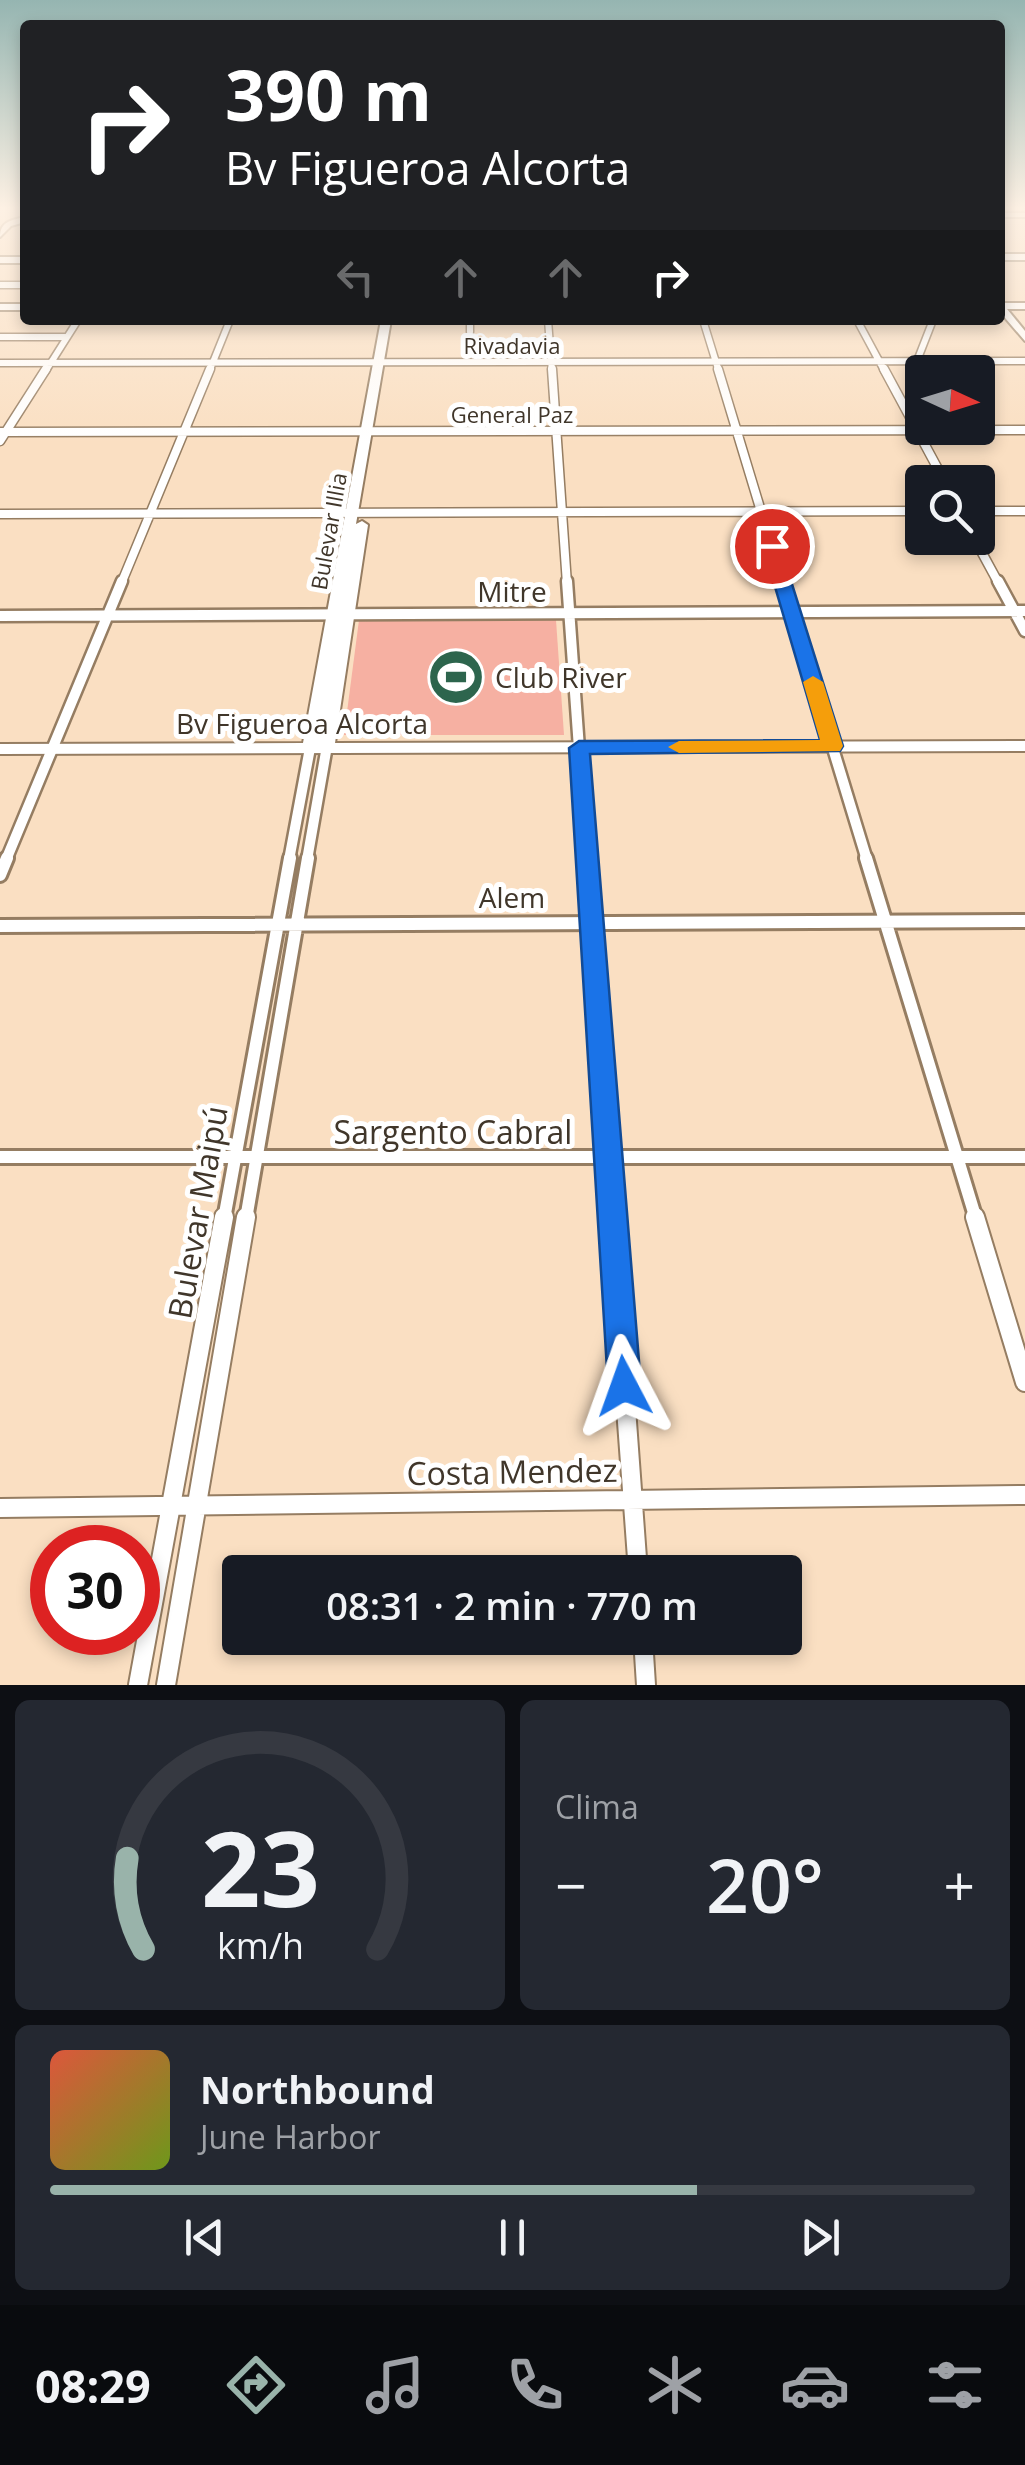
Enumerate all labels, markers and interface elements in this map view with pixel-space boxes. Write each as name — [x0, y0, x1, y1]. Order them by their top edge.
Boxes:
text: 390 m — [225, 46, 432, 142]
icon: right — [60, 60, 190, 190]
text: Bv Figueroa Alcorta — [225, 137, 630, 198]
icon: left — [328, 250, 383, 305]
icon: ahead — [433, 250, 488, 305]
icon: ahead — [538, 250, 593, 305]
icon: right — [643, 250, 698, 305]
street label: Rivadavia — [464, 330, 560, 360]
north arrow — [905, 355, 995, 445]
map controls — [905, 355, 995, 555]
street label: General Paz — [451, 399, 573, 429]
button: search — [905, 465, 995, 555]
street label: Bulevar Illia — [303, 470, 353, 592]
pin — [730, 504, 815, 589]
icon: arrive — [745, 519, 800, 574]
street label: Mitre — [477, 572, 547, 610]
sports icon: Club River — [426, 647, 486, 707]
place label: Club River — [495, 658, 627, 696]
street label: Bv Figueroa Alcorta — [176, 704, 428, 742]
street label: Alem — [479, 878, 545, 916]
street label: Bulevar Maipú — [157, 1102, 237, 1322]
street label: Sargento Cabral — [334, 1110, 572, 1153]
position arrow — [572, 1334, 676, 1438]
street label: Costa Mendez — [406, 1448, 618, 1494]
speed limit sign: 30 — [30, 1525, 160, 1655]
text: 08:31 · 2 min · 770 m — [326, 1579, 698, 1631]
text: Clima — [555, 1785, 639, 1828]
text: 23 — [201, 1796, 319, 1937]
text: 20° — [706, 1833, 824, 1935]
text: − — [555, 1847, 586, 1922]
text: + — [944, 1847, 975, 1922]
text: km/h — [217, 1921, 303, 1969]
text: Northbound — [200, 2063, 435, 2115]
text: June Harbor — [200, 2115, 380, 2158]
icon: previous — [177, 2210, 232, 2265]
icon: pause — [485, 2210, 540, 2265]
icon: next — [793, 2210, 848, 2265]
icon: directions — [221, 2350, 291, 2420]
icon: music — [360, 2350, 430, 2420]
icon: phone — [500, 2350, 570, 2420]
icon: climate — [640, 2350, 710, 2420]
icon: car — [780, 2350, 850, 2420]
icon: filters — [920, 2350, 990, 2420]
text: 08:29 — [35, 2355, 151, 2416]

